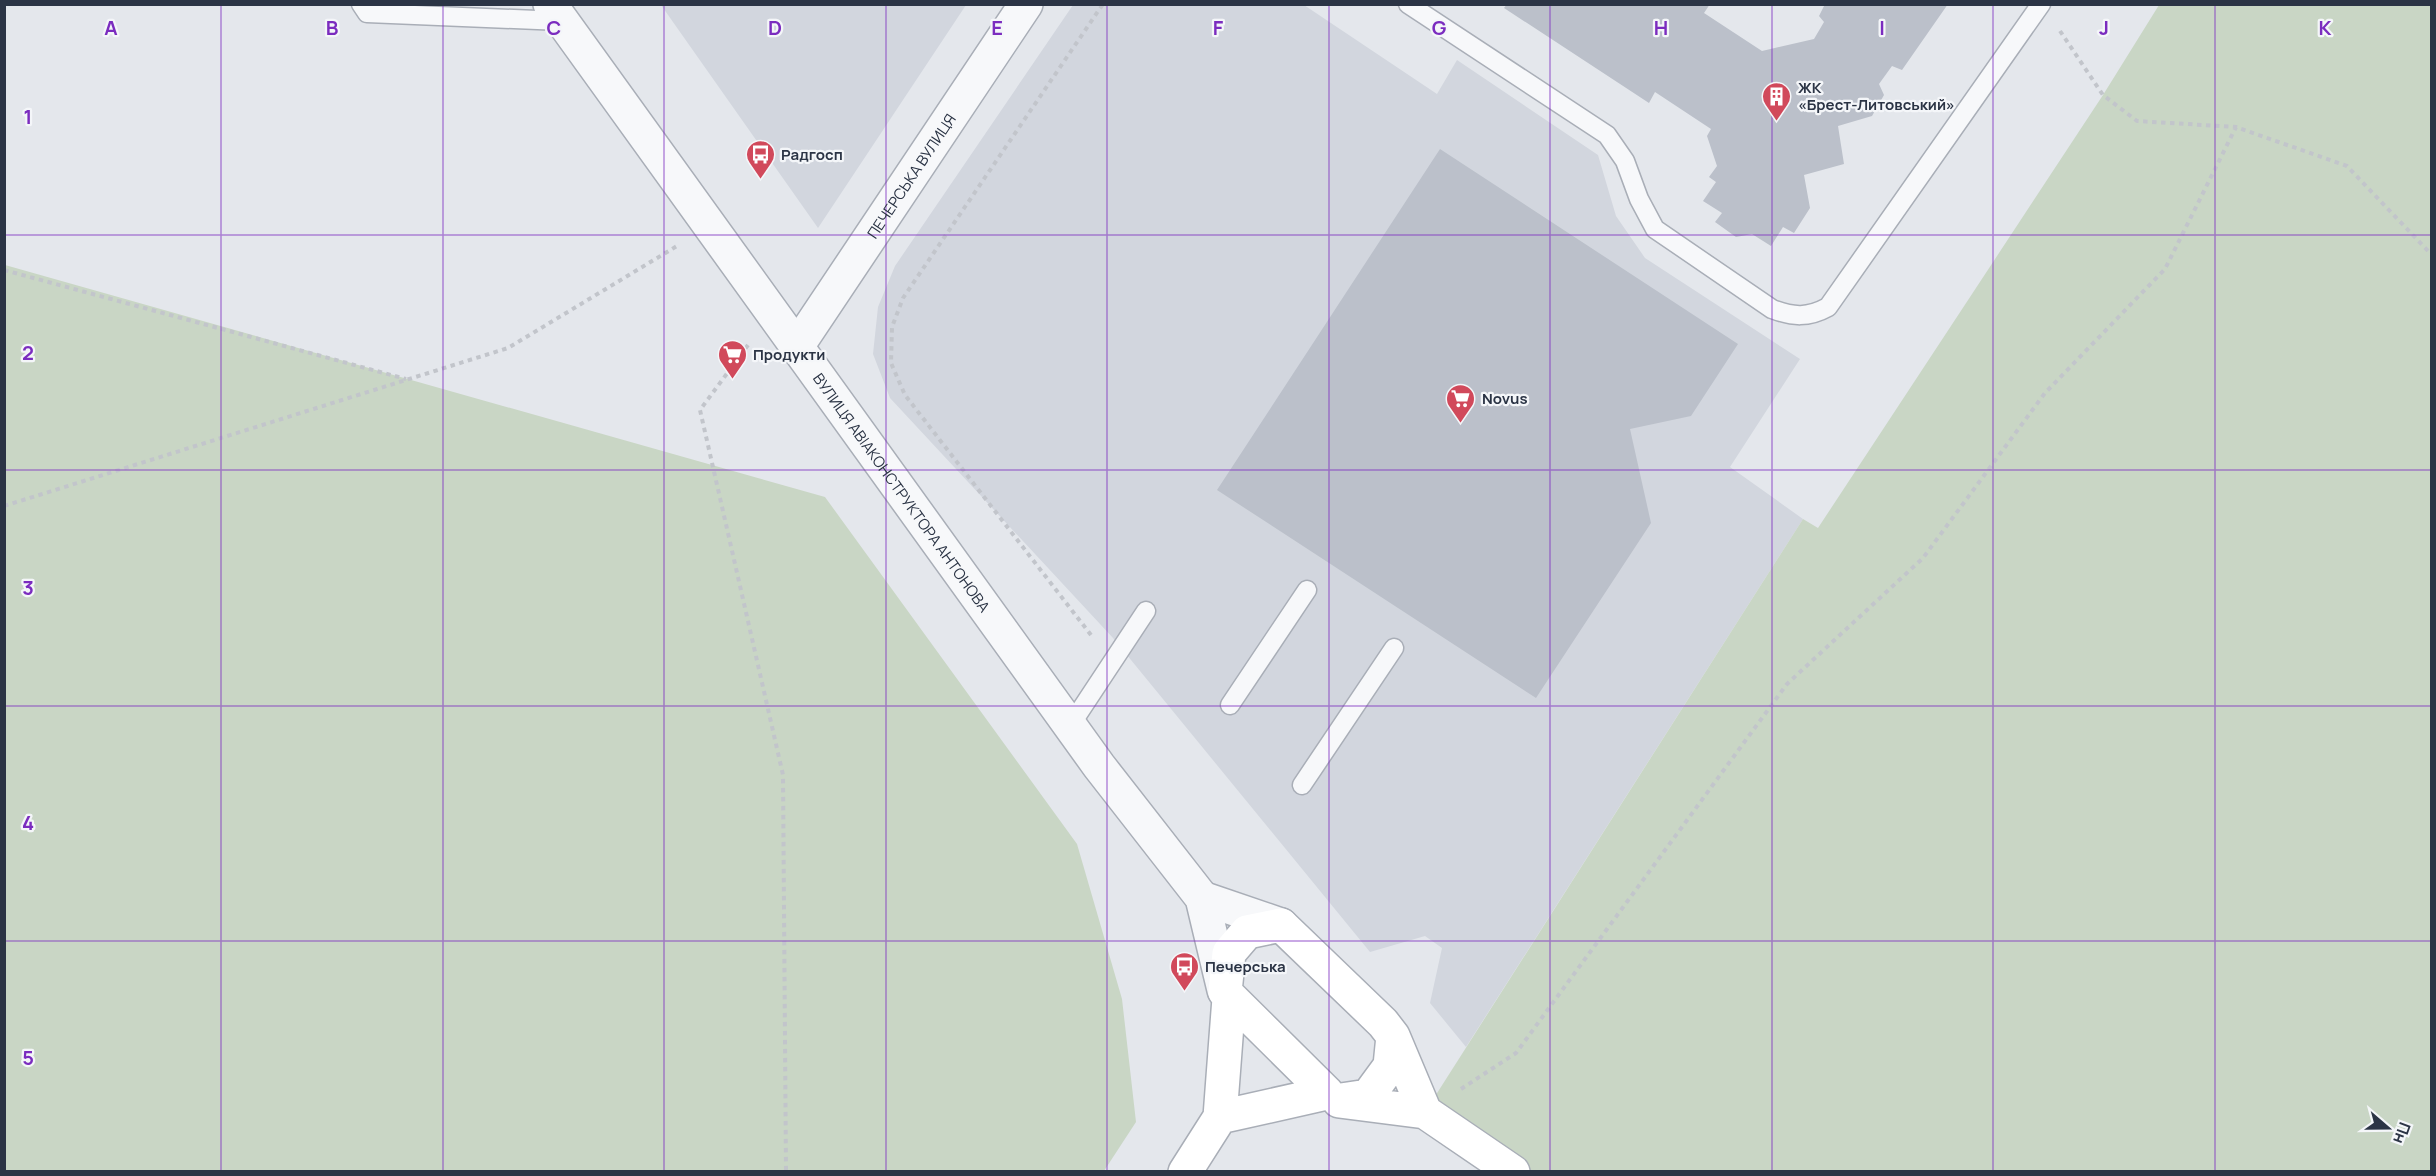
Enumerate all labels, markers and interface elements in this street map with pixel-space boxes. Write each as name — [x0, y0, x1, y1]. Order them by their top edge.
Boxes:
text: A — [104, 14, 118, 41]
text: B — [326, 14, 339, 41]
text: C — [547, 14, 561, 41]
text: D — [768, 14, 782, 41]
text: E — [991, 14, 1003, 41]
text: F — [1213, 14, 1224, 41]
text: G — [1432, 14, 1447, 41]
text: H — [1654, 14, 1668, 41]
text: I — [1879, 14, 1885, 41]
text: J — [2099, 14, 2109, 41]
text: K — [2319, 14, 2332, 41]
place label: ЖК «Брест-Литовський» — [1798, 77, 1955, 115]
building icon: ЖК «Брест-Литовський» — [1761, 80, 1793, 122]
text: 1 — [24, 103, 32, 130]
street label: ПЕЧЕРСЬКА ВУЛИЦЯ — [862, 110, 960, 242]
bus stop icon: Радгосп — [744, 138, 776, 180]
place label: Радгосп — [781, 144, 843, 165]
supermarket icon: Продукти — [716, 338, 748, 380]
text: 2 — [22, 339, 34, 366]
place label: Продукти — [753, 344, 825, 365]
street label: ВУЛИЦЯ АВІАКОНСТРУКТОРА АНТОНОВА — [809, 369, 995, 617]
supermarket icon: Novus — [1445, 382, 1477, 424]
place label: Novus — [1482, 388, 1528, 409]
text: 3 — [22, 574, 34, 601]
text: 4 — [22, 809, 34, 836]
bus stop icon: Печерська — [1168, 950, 1200, 992]
place label: Печерська — [1205, 956, 1286, 977]
text: 5 — [22, 1044, 34, 1071]
north arrow — [2358, 1098, 2418, 1158]
text: Пн — [2388, 1119, 2416, 1147]

